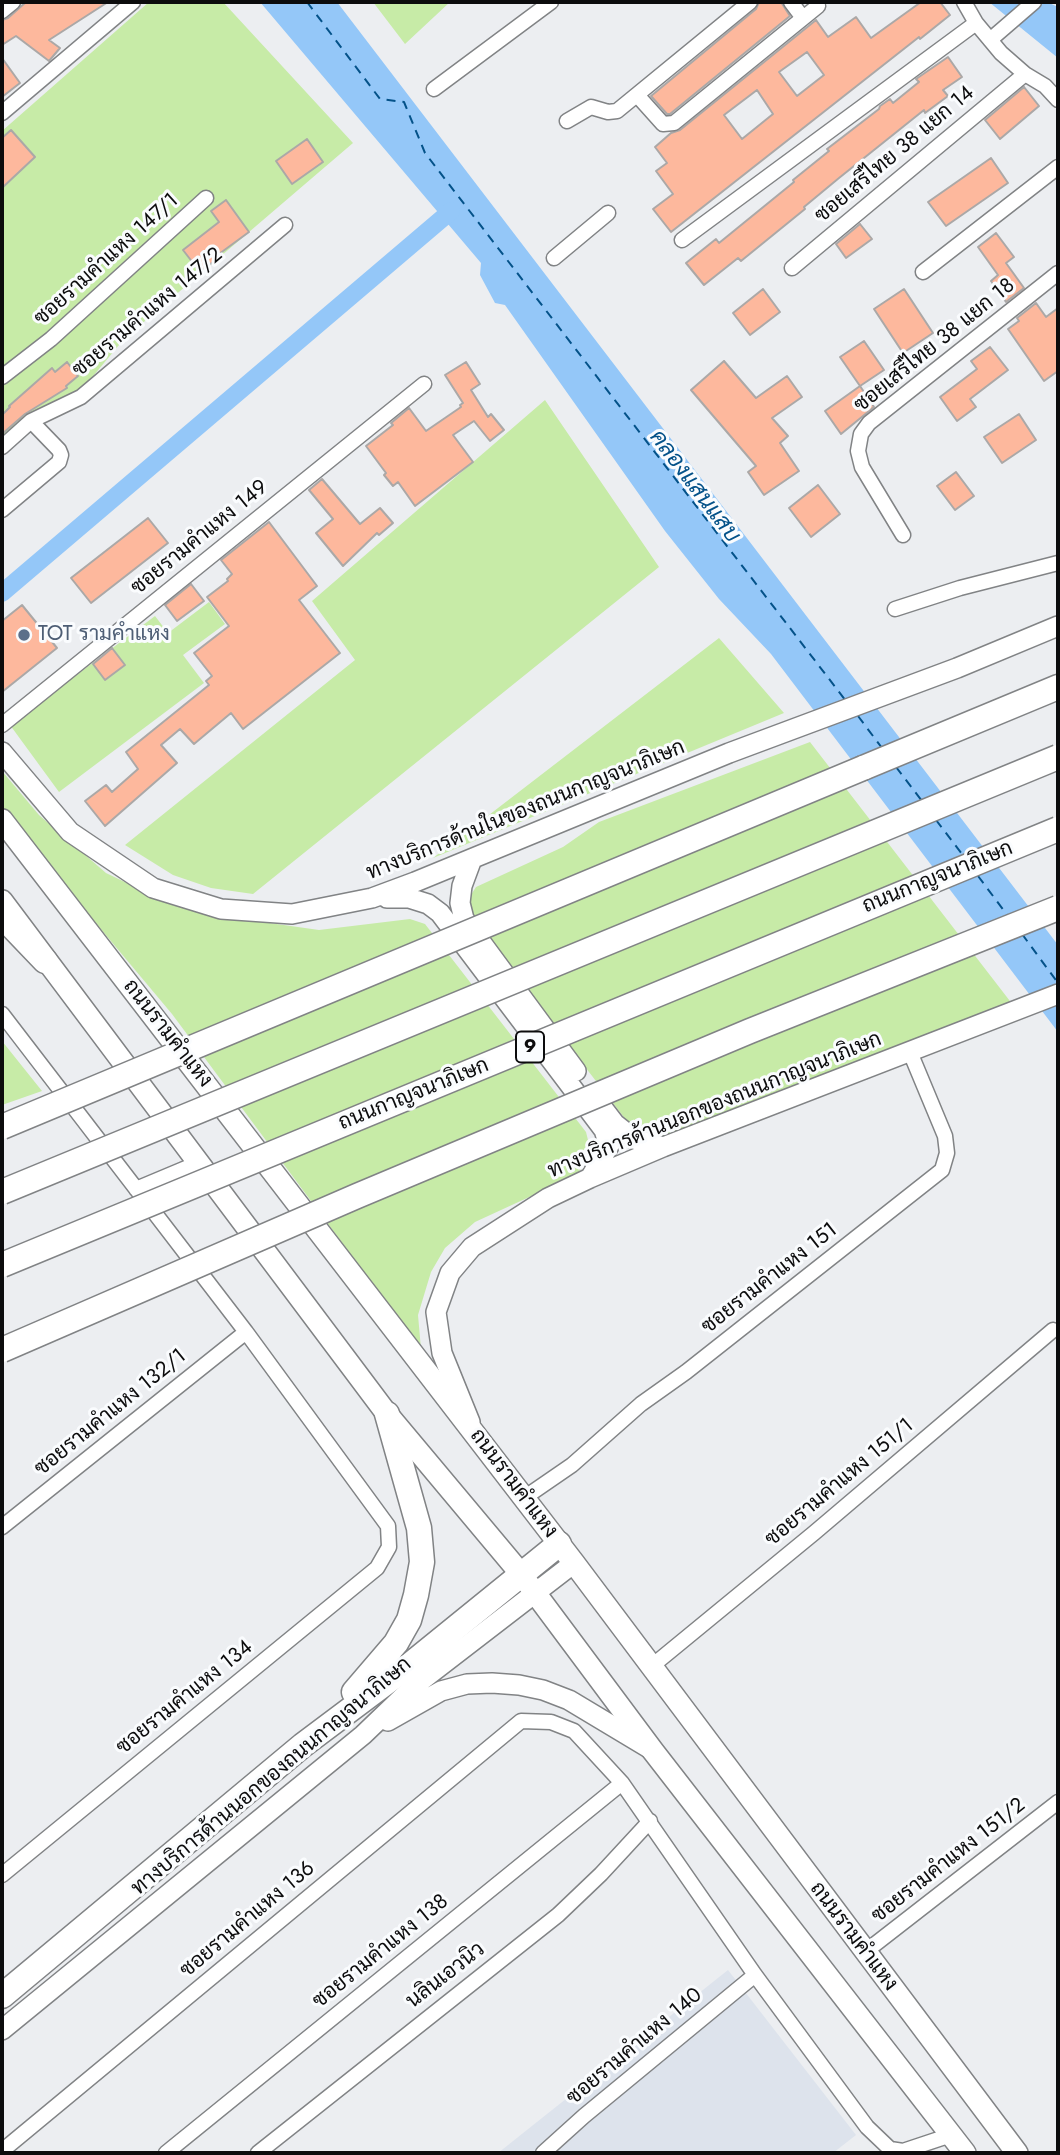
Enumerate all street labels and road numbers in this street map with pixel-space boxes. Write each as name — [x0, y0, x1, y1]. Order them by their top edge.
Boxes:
street label: ซอยเสรีไทย 38 แยก 14 — [810, 81, 980, 229]
street label: ซอยรามคำแหง 147/1 — [30, 189, 184, 331]
street label: ซอยรามคำแหง 147/2 — [68, 243, 228, 383]
street label: ซอยเสรีไทย 38 แยก 18 — [850, 274, 1020, 418]
street label: ซอยรามคำแหง 149 — [127, 475, 273, 601]
street label: ทางบริการด้านในของถนนกาญจนาภิเษก — [363, 735, 689, 887]
street label: ถนนกาญจนาภิเษก — [859, 836, 1017, 920]
street label: ถนนรามคำแหง — [117, 975, 217, 1093]
street label: ทางบริการด้านนอกของถนนกาญจนาภิเษก — [545, 1027, 885, 1185]
road number: 9 — [516, 1032, 544, 1063]
street label: ถนนกาญจนาภิเษก — [335, 1053, 493, 1137]
street label: ซอยรามคำแหง 151 — [697, 1218, 843, 1340]
street label: ซอยรามคำแหง 132/1 — [30, 1344, 192, 1482]
street label: ซอยรามคำแหง 151/1 — [761, 1414, 919, 1552]
street label: ถนนรามคำแหง — [464, 1424, 562, 1544]
street label: ซอยรามคำแหง 134 — [112, 1635, 258, 1761]
street label: ทางบริการด้านนอกของถนนกาญจนาภิเษก — [127, 1652, 417, 1902]
street label: ซอยรามคำแหง 151/2 — [867, 1793, 1031, 1929]
street label: ซอยรามคำแหง 136 — [176, 1856, 320, 1984]
street label: ถนนรามคำแหง — [804, 1877, 902, 1997]
street label: ซอยรามคำแหง 138 — [308, 1890, 454, 2014]
street label: นลินเอวนิว — [402, 1938, 490, 2014]
street label: ซอยรามคำแหง 140 — [562, 1983, 708, 2111]

